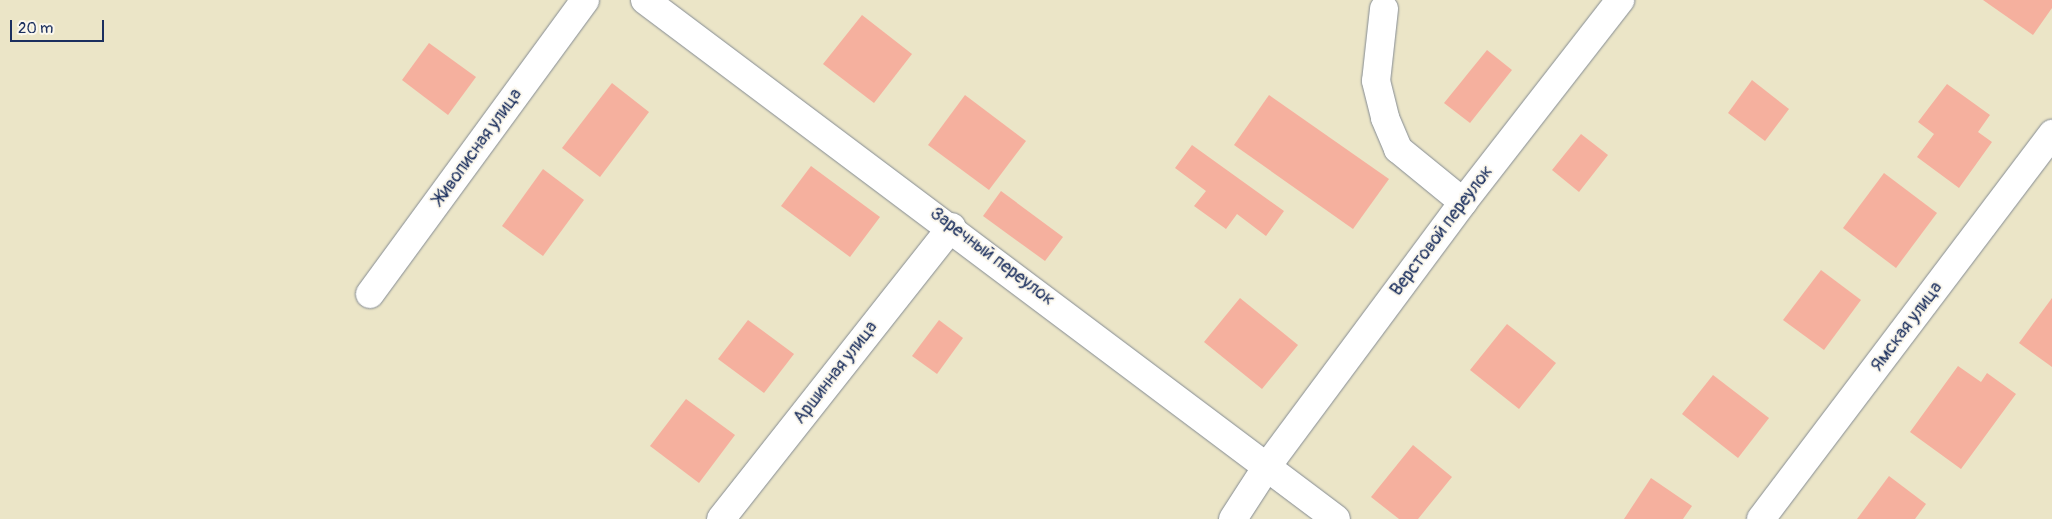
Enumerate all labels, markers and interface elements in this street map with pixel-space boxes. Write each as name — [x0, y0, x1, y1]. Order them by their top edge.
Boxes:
scale bar — [12, 10, 106, 42]
text: 20 m — [18, 19, 53, 38]
street label: Живописная улица — [429, 85, 527, 209]
street label: Верстовой переулок — [1386, 162, 1498, 300]
street label: Заречный переулок — [926, 203, 1058, 311]
street label: Ямская улица — [1866, 278, 1948, 376]
street label: Аршинная улица — [789, 317, 883, 429]

